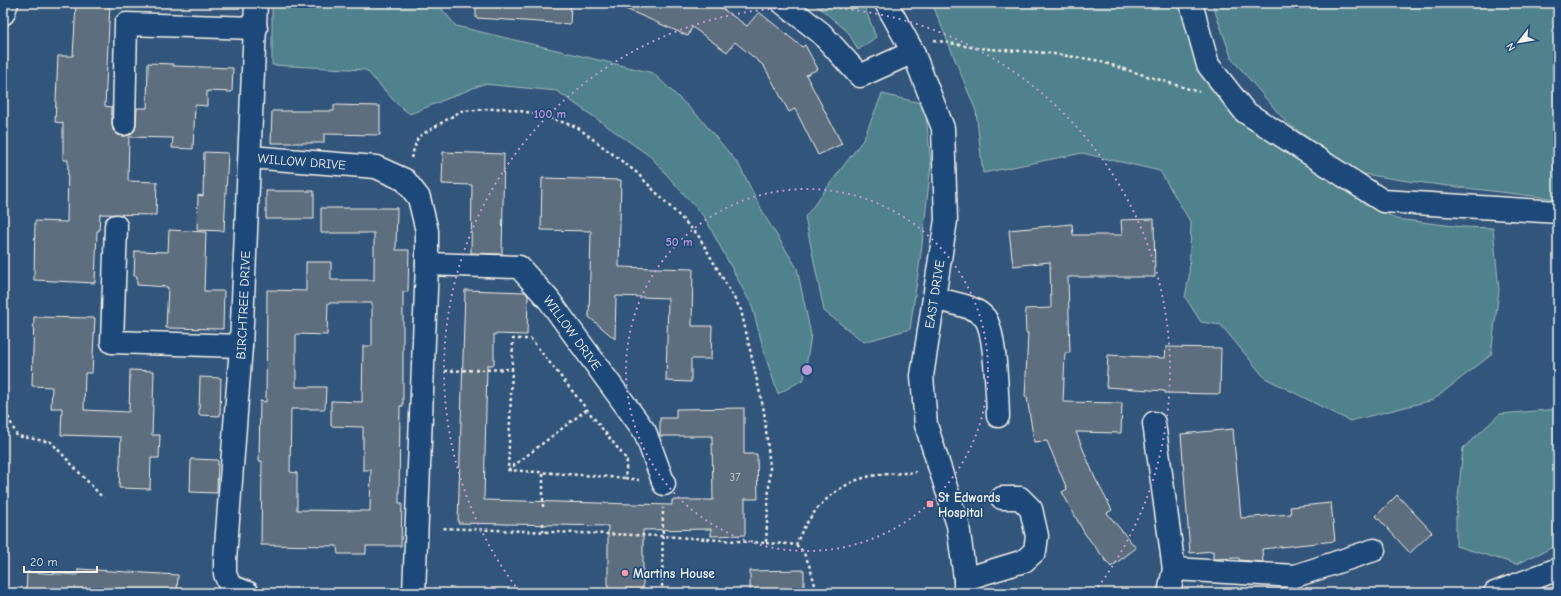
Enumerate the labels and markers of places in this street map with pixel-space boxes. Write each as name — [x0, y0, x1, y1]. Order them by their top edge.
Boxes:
centre of rings — [800, 363, 814, 377]
place label: St Edwards Hospital — [938, 490, 1001, 520]
marker: St Edwards Hospital — [925, 499, 935, 509]
place label: Martins House — [633, 566, 715, 581]
marker: Martins House — [620, 568, 630, 578]

